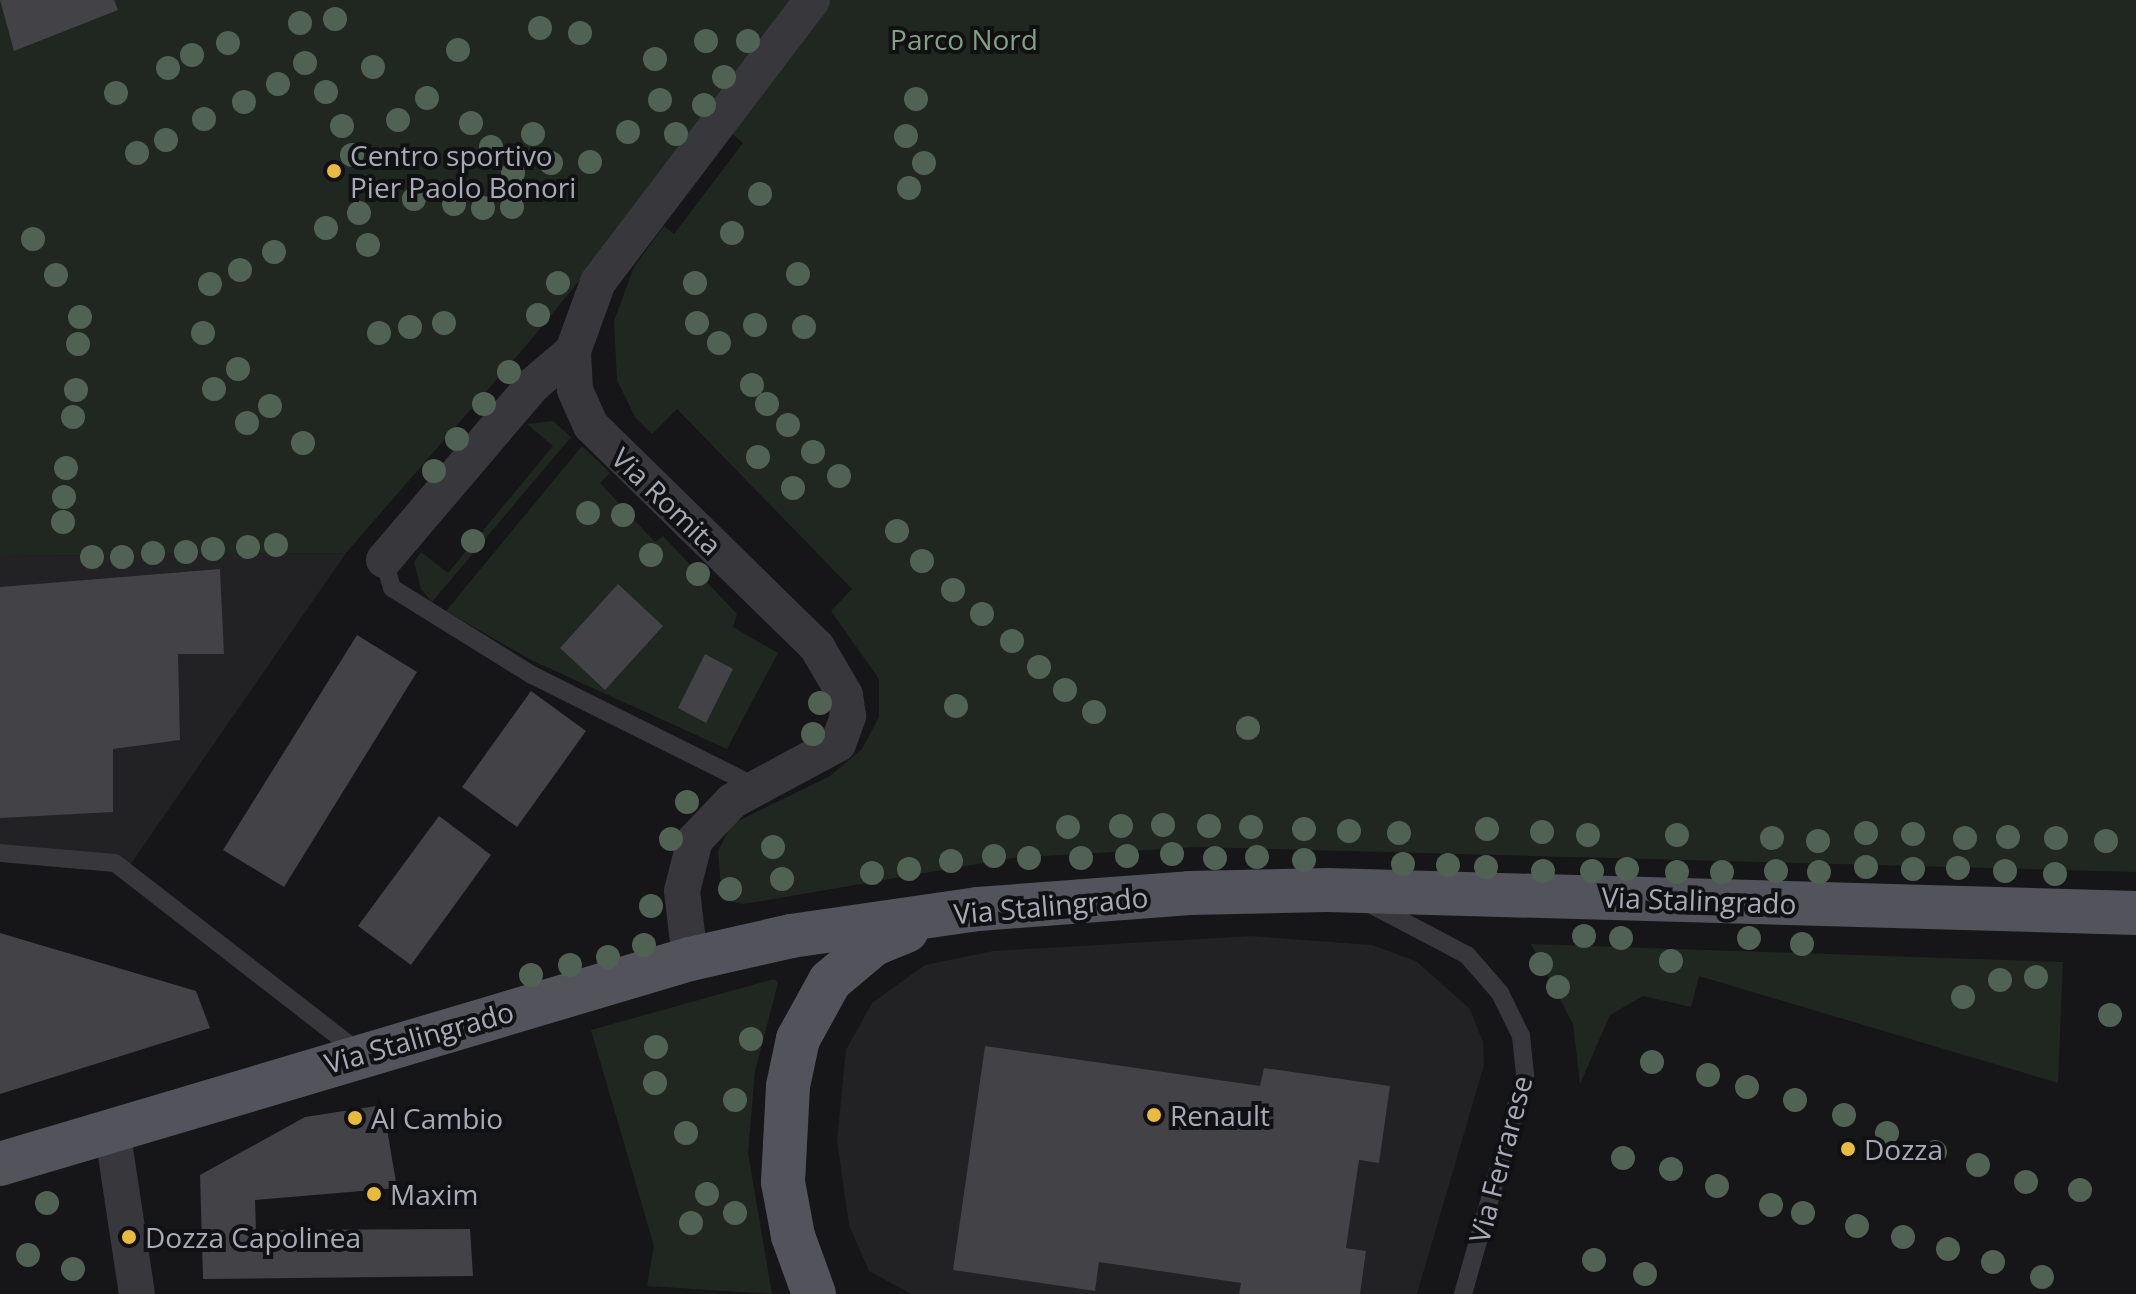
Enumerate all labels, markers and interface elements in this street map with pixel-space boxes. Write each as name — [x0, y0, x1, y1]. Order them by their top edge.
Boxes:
park label: Parco Nord — [890, 22, 1038, 56]
place label: Centro sportivo Pier Paolo Bonori — [350, 138, 576, 204]
marker: Centro sportivo Pier Paolo Bonori — [325, 162, 343, 180]
street label: Via Romita — [605, 441, 729, 561]
street label: Via Stalingrado — [952, 880, 1150, 930]
street label: Via Stalingrado — [1601, 880, 1797, 920]
street label: Via Stalingrado — [321, 994, 517, 1080]
street label: Via Ferrarese — [1462, 1072, 1538, 1246]
place label: Renault — [1170, 1098, 1270, 1132]
place label: Al Cambio — [371, 1101, 503, 1135]
marker: Renault — [1145, 1106, 1163, 1124]
marker: Al Cambio — [346, 1109, 364, 1127]
place label: Dozza — [1864, 1132, 1943, 1166]
marker: Dozza — [1839, 1140, 1857, 1158]
place label: Maxim — [390, 1177, 478, 1211]
marker: Maxim — [365, 1185, 383, 1203]
place label: Dozza Capolinea — [145, 1220, 361, 1254]
marker: Dozza Capolinea — [120, 1228, 138, 1246]

